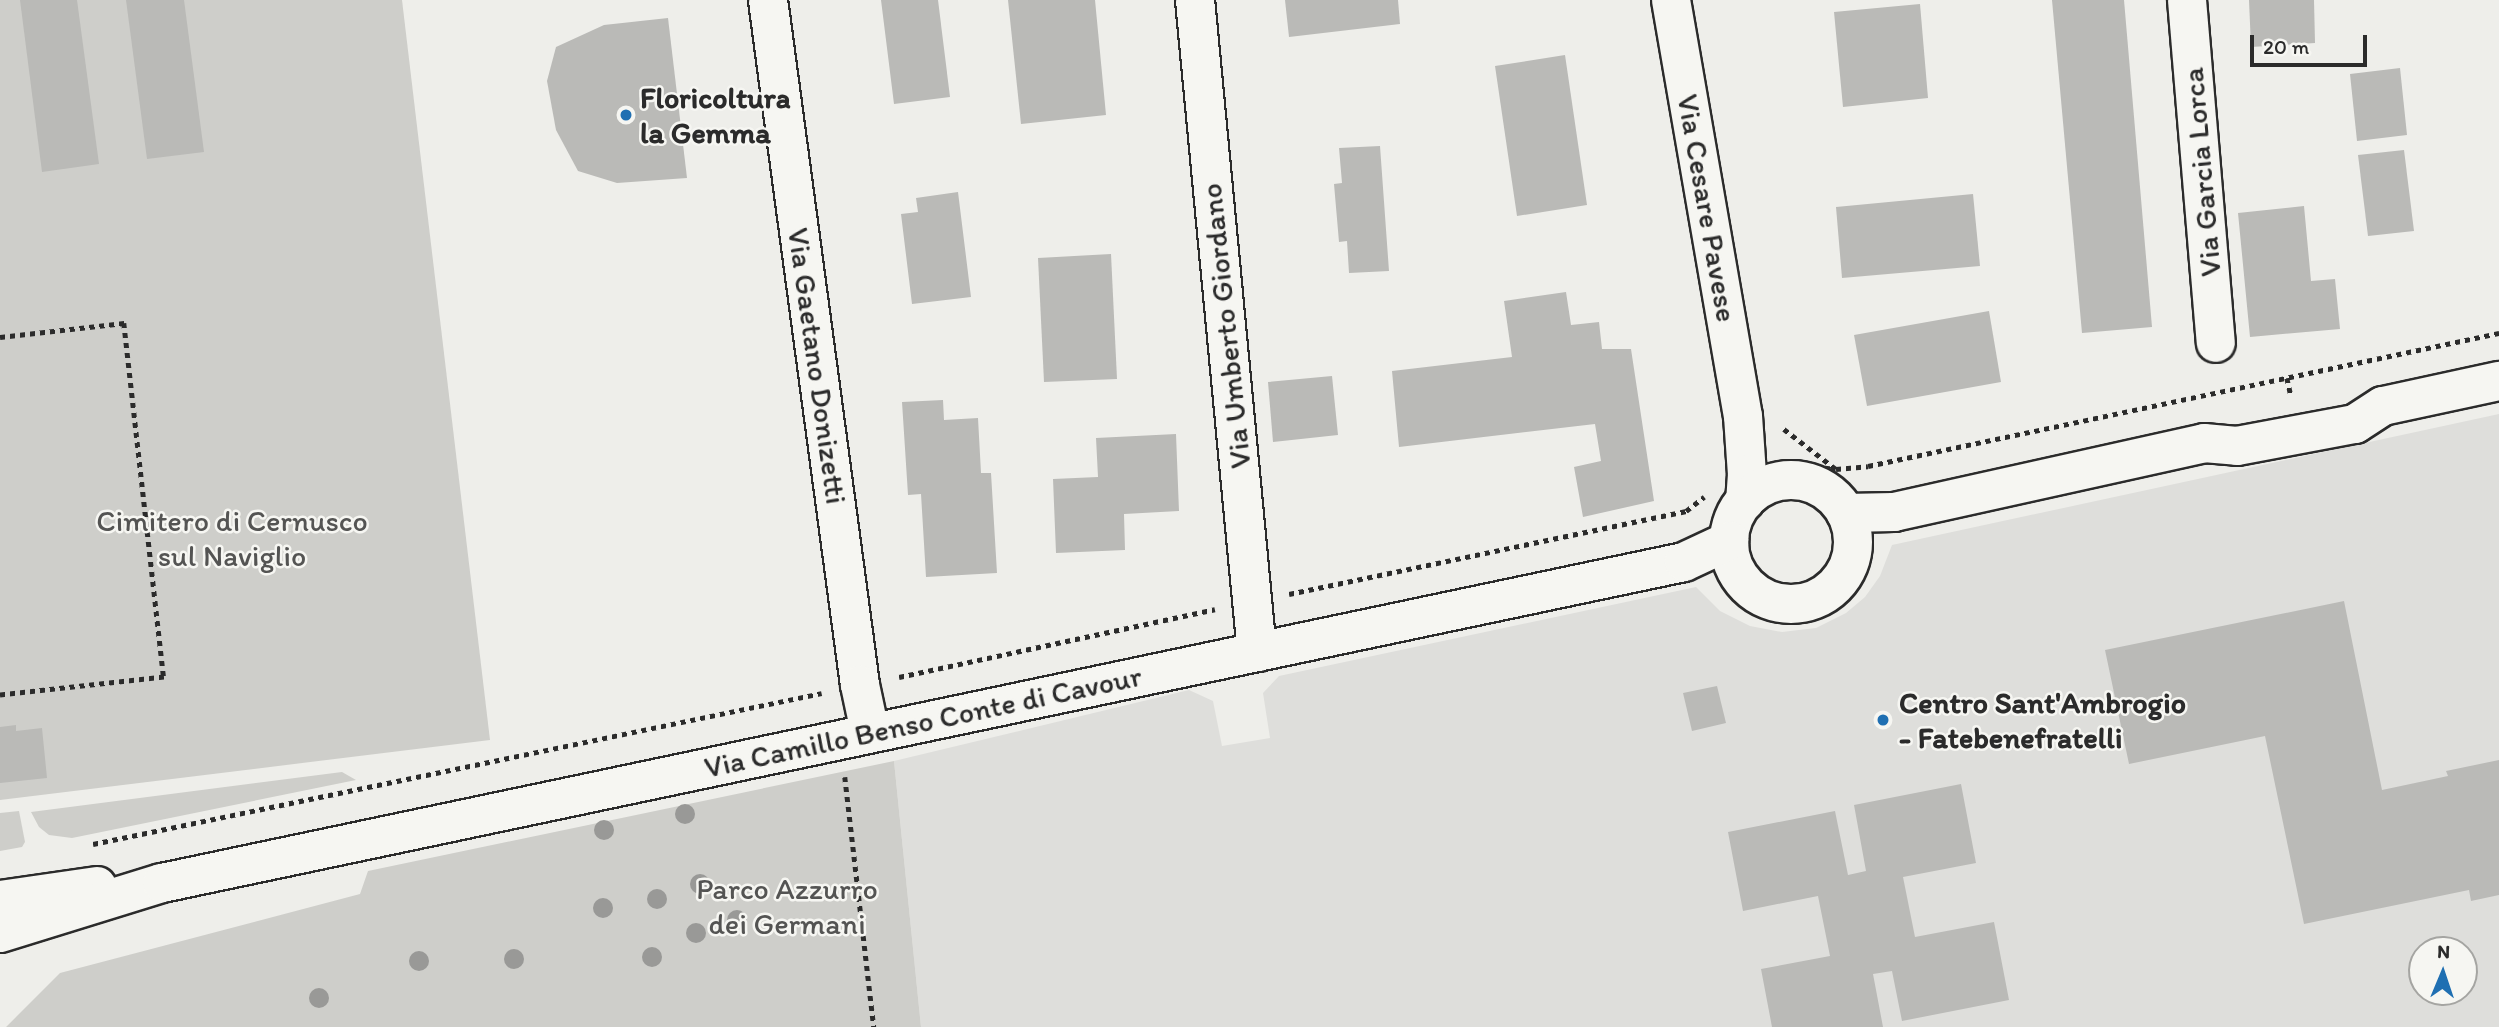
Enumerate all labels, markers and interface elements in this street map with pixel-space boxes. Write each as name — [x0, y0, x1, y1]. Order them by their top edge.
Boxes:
scale bar — [2254, 21, 2371, 65]
text: 20 m — [2263, 34, 2309, 59]
street label: Via Garcia Lorca — [2175, 66, 2229, 278]
place label: Floricoltura la Gemma — [640, 80, 791, 150]
street label: Via Cesare Pavese — [1669, 92, 1745, 324]
marker: Floricoltura la Gemma — [618, 107, 634, 123]
street label: Via Umberto Giordano — [1193, 182, 1259, 470]
street label: Via Gaetano Donizetti — [780, 225, 854, 507]
park label: Cimitero di Cernusco sul Naviglio — [96, 503, 368, 574]
street label: Via Camillo Benso Conte di Cavour — [701, 658, 1145, 786]
place label: Centro Sant'Ambrogio - Fatebenefratelli — [1899, 685, 2186, 756]
marker: Centro Sant'Ambrogio - Fatebenefratelli — [1873, 710, 1893, 730]
park label: Parco Azzurro dei Germani — [696, 871, 878, 942]
north arrow — [2408, 936, 2478, 1006]
text: N — [2437, 940, 2450, 963]

